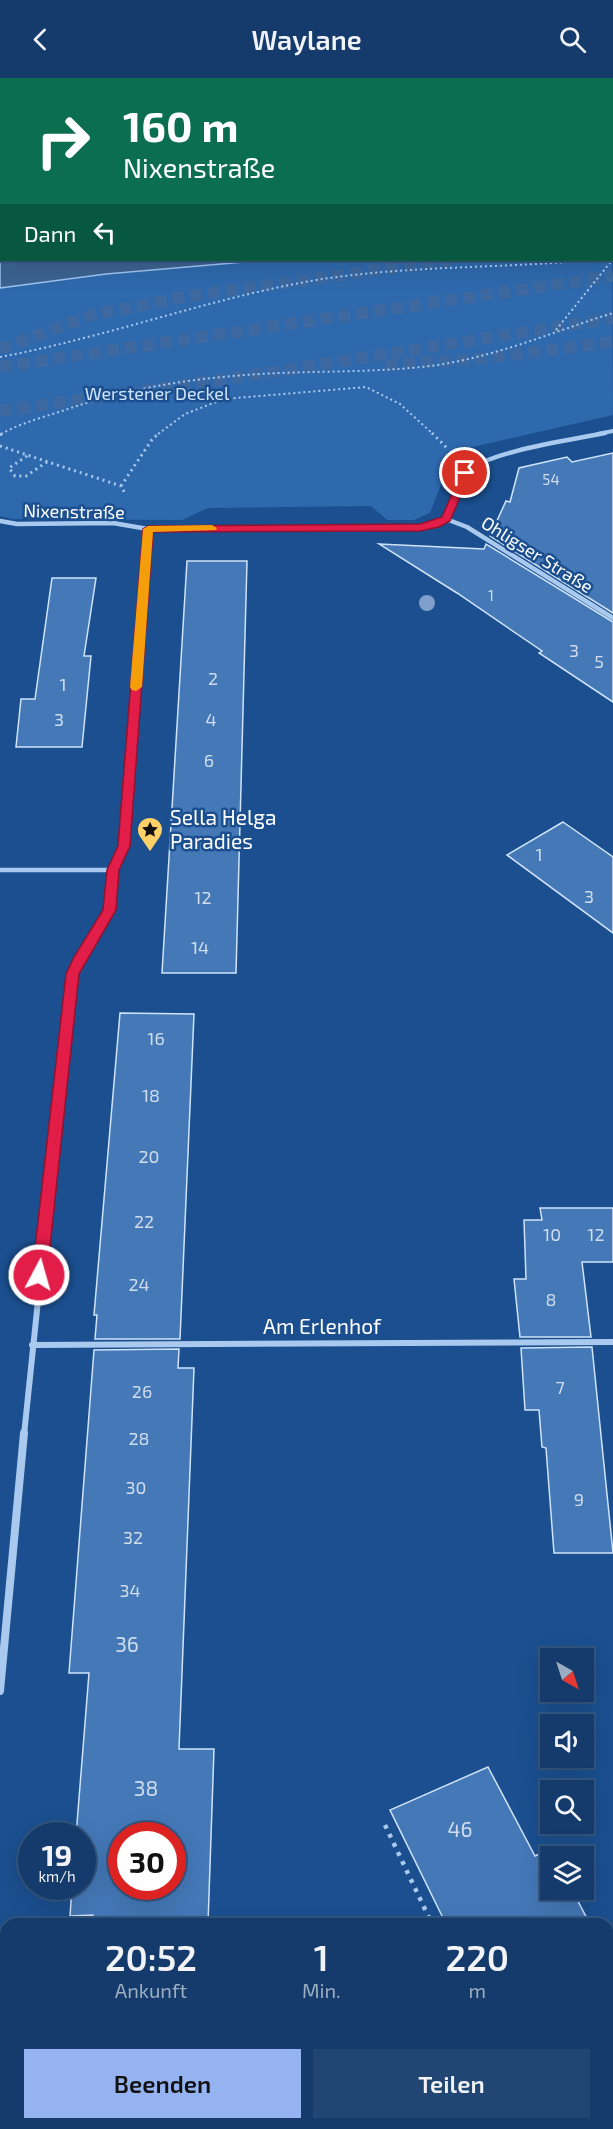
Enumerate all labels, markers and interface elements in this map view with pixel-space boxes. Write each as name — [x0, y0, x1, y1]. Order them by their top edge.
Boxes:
icon: back — [24, 23, 57, 56]
text: Waylane — [251, 23, 362, 55]
icon: search — [556, 23, 589, 56]
text: 160 m — [123, 100, 239, 150]
icon: right — [24, 102, 102, 180]
text: Nixenstraße — [123, 151, 275, 183]
icon: left — [88, 216, 121, 249]
text: Dann — [24, 220, 76, 246]
park label: Werstener Deckel — [85, 382, 230, 404]
pin — [439, 447, 490, 498]
icon: arrive — [448, 456, 481, 489]
house number: 54 — [542, 470, 560, 488]
street label: Nixenstraße — [23, 499, 125, 523]
street label: Ohligser Straße — [478, 511, 598, 597]
house number: 1 — [488, 586, 494, 604]
house number: 3 — [569, 639, 579, 661]
house number: 5 — [594, 650, 604, 672]
house number: 2 — [208, 667, 218, 689]
house number: 1 — [59, 673, 67, 695]
house number: 3 — [54, 708, 64, 730]
house number: 4 — [205, 708, 217, 730]
house number: 6 — [204, 749, 214, 771]
place label: Sella Helga Paradies — [170, 804, 276, 853]
place icon: Sella Helga Paradies — [135, 815, 165, 853]
house number: 1 — [535, 843, 543, 865]
house number: 3 — [584, 885, 594, 907]
house number: 12 — [194, 886, 212, 908]
house number: 14 — [191, 936, 209, 958]
house number: 16 — [147, 1027, 165, 1049]
house number: 18 — [142, 1084, 160, 1106]
house number: 20 — [139, 1145, 159, 1167]
house number: 22 — [134, 1210, 154, 1232]
house number: 10 — [543, 1223, 561, 1245]
house number: 12 — [587, 1223, 605, 1245]
position arrow — [7, 1243, 71, 1307]
house number: 24 — [128, 1273, 150, 1295]
house number: 8 — [546, 1288, 556, 1310]
street label: Am Erlenhof — [263, 1313, 382, 1338]
house number: 7 — [555, 1376, 565, 1398]
house number: 26 — [132, 1380, 152, 1402]
house number: 28 — [128, 1427, 150, 1449]
house number: 30 — [126, 1476, 146, 1498]
house number: 9 — [574, 1488, 584, 1510]
house number: 32 — [123, 1526, 143, 1548]
house number: 34 — [119, 1579, 141, 1601]
house number: 36 — [115, 1631, 139, 1656]
north arrow — [540, 1648, 594, 1702]
map controls — [540, 1648, 594, 1900]
button: sound — [540, 1714, 594, 1768]
house number: 38 — [134, 1775, 158, 1800]
button: search — [540, 1780, 594, 1834]
house number: 46 — [448, 1816, 472, 1841]
speed limit sign: 30 — [108, 1822, 186, 1900]
text: 19 — [42, 1836, 72, 1872]
button: layers — [540, 1846, 594, 1900]
text: km/h — [38, 1867, 76, 1885]
text: 20:52 — [105, 1935, 197, 1978]
text: 1 — [314, 1935, 329, 1978]
text: 220 — [446, 1935, 509, 1978]
text: Ankunft — [115, 1978, 187, 2002]
text: Min. — [302, 1978, 341, 2002]
text: m — [469, 1978, 486, 2002]
button: Beenden — [24, 2049, 301, 2118]
button: Teilen — [313, 2049, 590, 2118]

